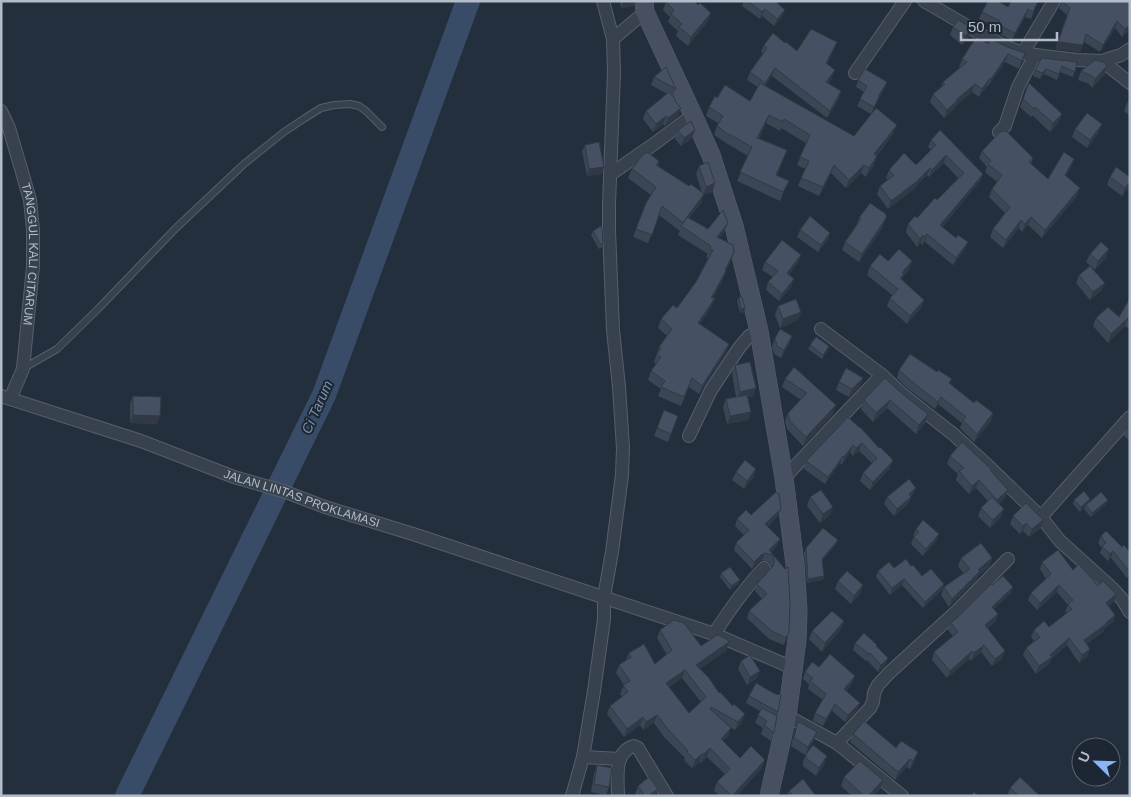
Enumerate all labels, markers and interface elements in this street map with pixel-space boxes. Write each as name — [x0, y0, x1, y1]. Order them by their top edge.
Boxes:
scale bar — [961, 10, 1057, 42]
text: 50 m — [968, 18, 1001, 35]
street label: TANGGUL KALI CITARUM — [18, 181, 40, 326]
water label: Ci Tarum — [298, 378, 336, 436]
street label: JALAN LINTAS PROKLAMASI — [222, 467, 382, 530]
north arrow — [1071, 737, 1121, 787]
text: U — [1075, 749, 1093, 765]

